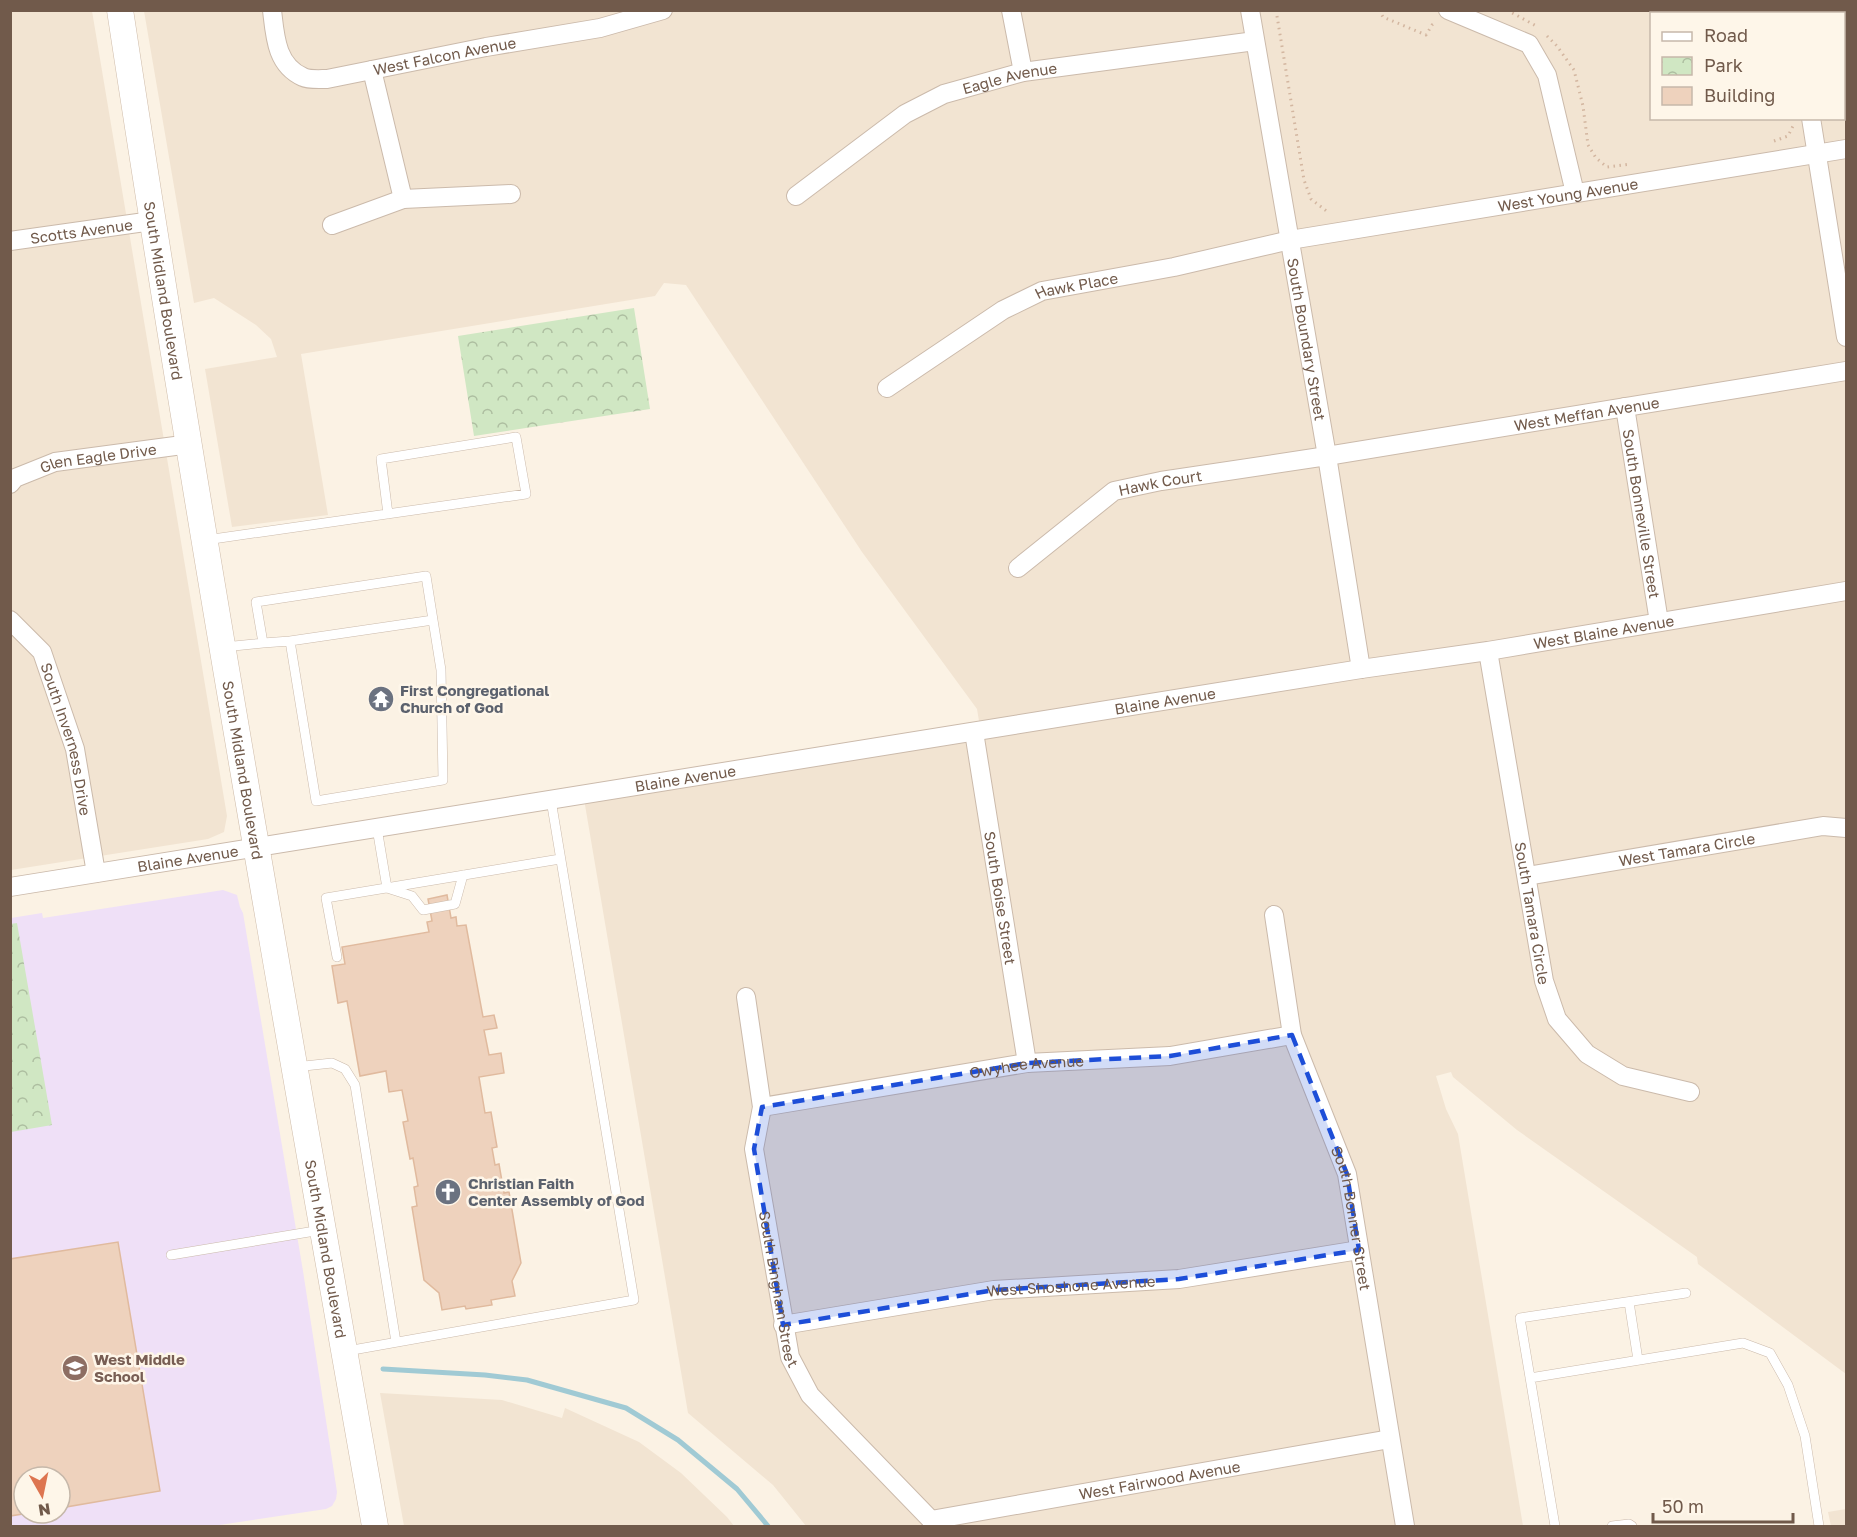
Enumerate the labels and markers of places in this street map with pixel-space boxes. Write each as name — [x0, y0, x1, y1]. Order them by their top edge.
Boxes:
place label: First Congregational Church of God — [400, 681, 549, 716]
temple icon: First Congregational Church of God — [366, 684, 396, 714]
place label: Christian Faith Center Assembly of God — [468, 1174, 644, 1209]
church icon: Christian Faith Center Assembly of God — [433, 1177, 463, 1207]
place label: West Middle School — [94, 1350, 185, 1385]
school or university icon: West Middle School — [60, 1353, 90, 1383]

